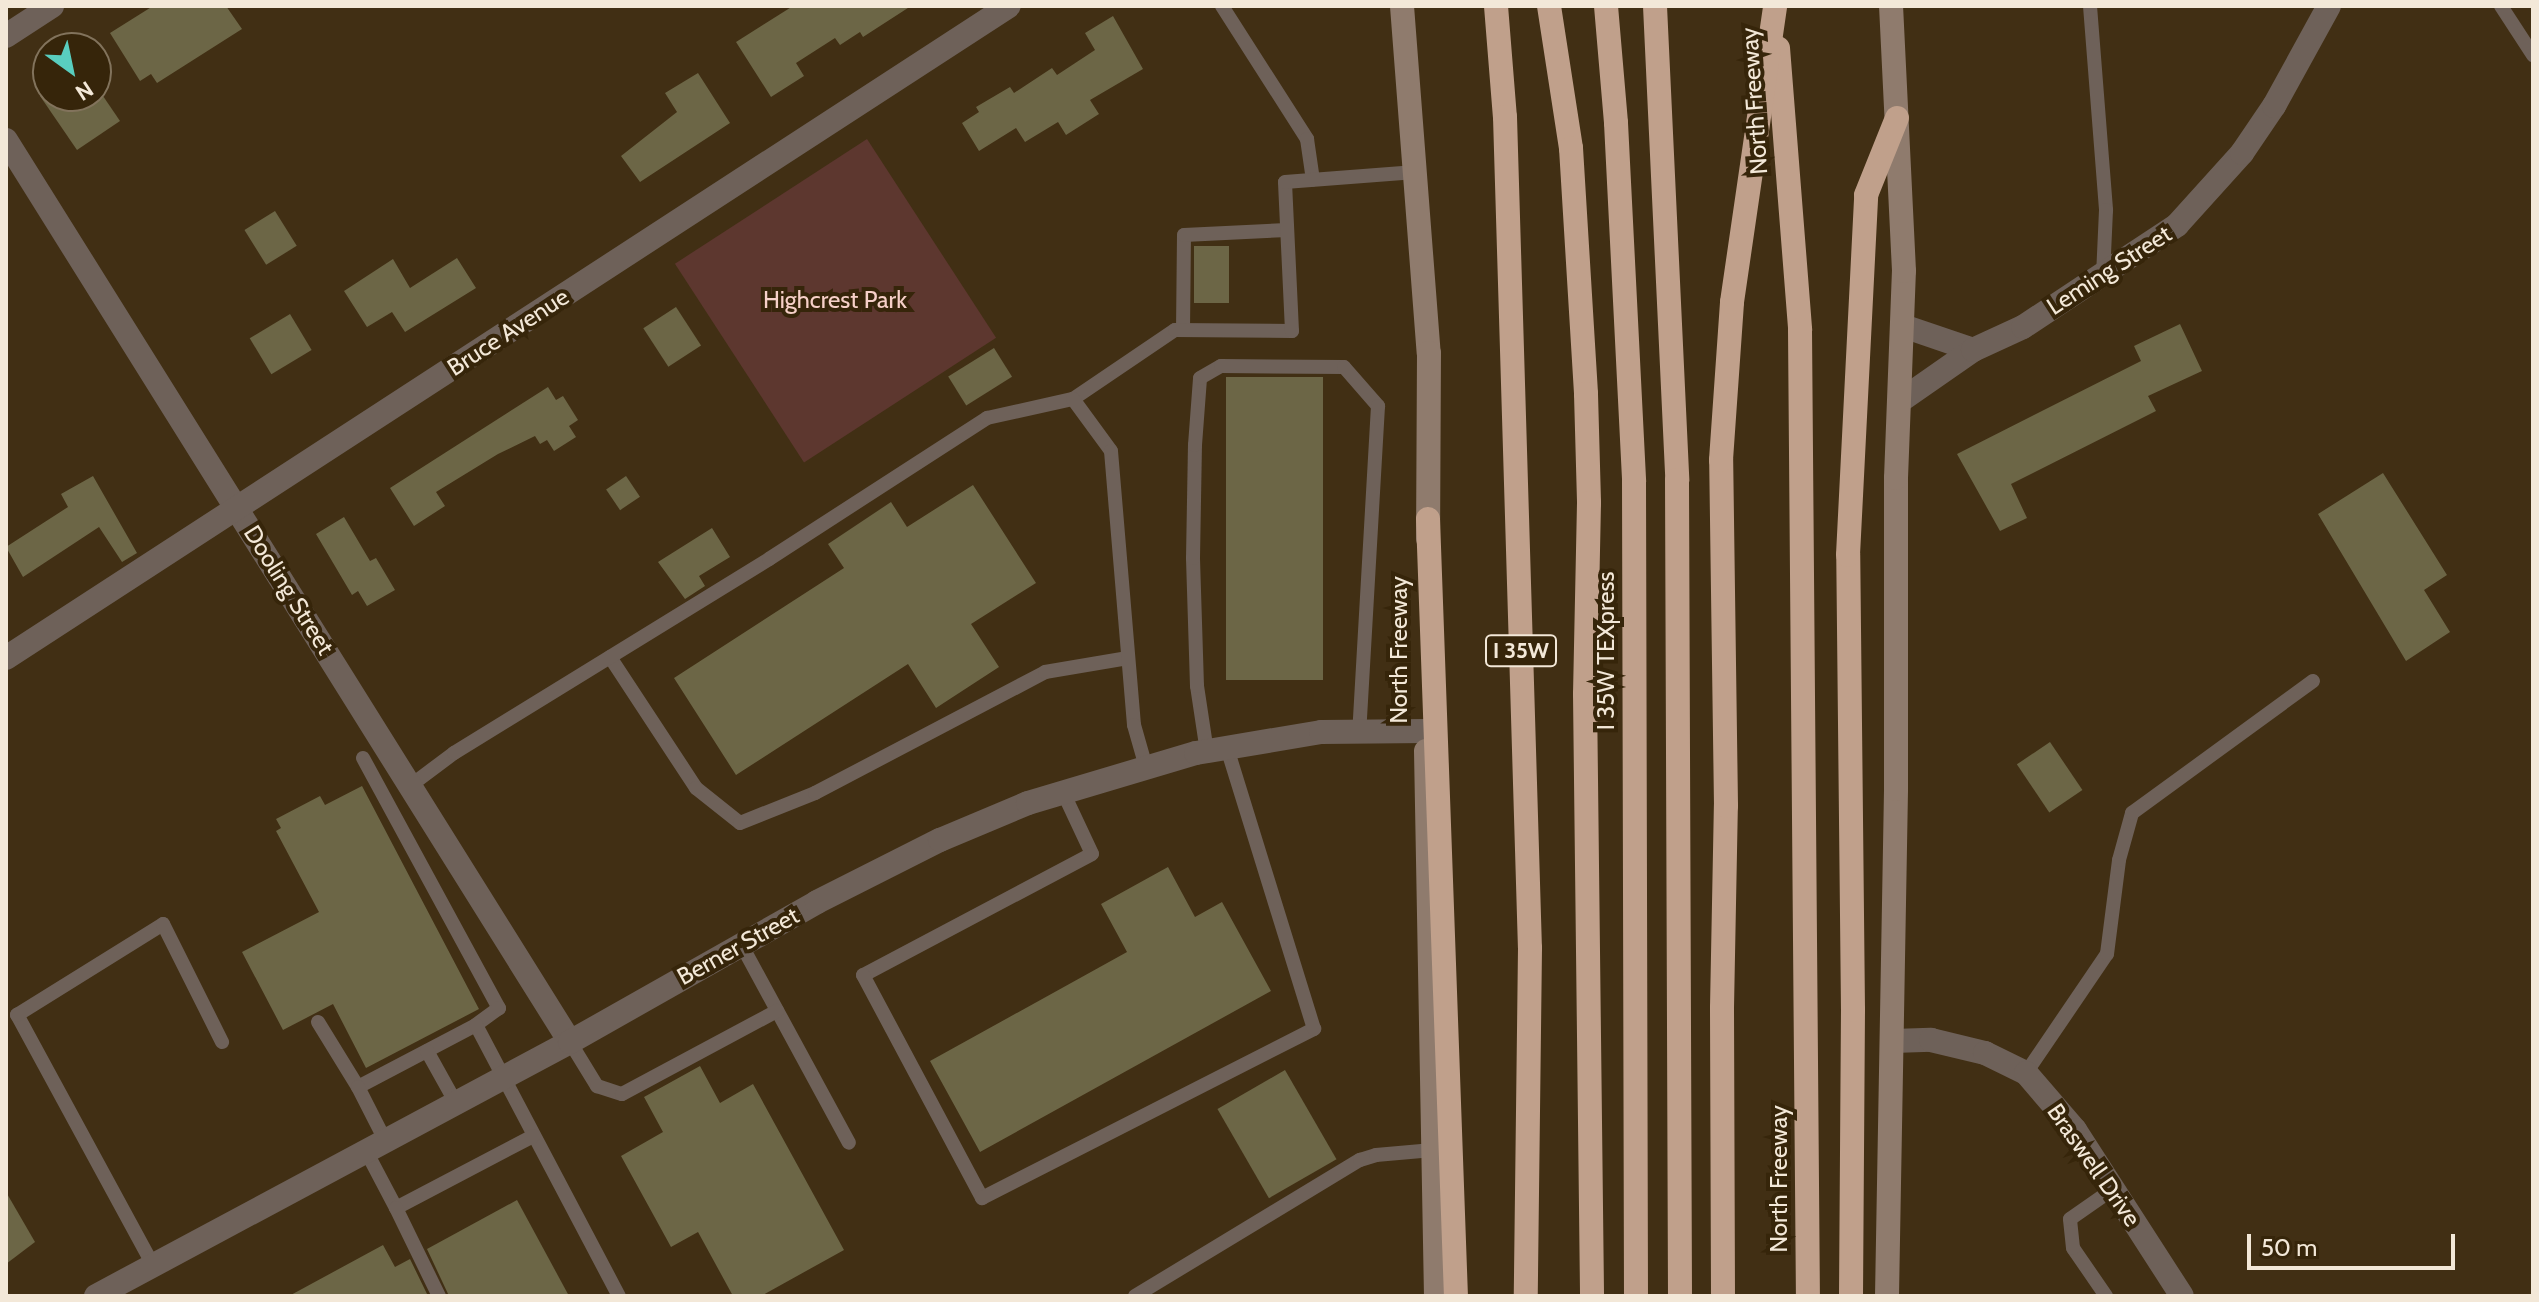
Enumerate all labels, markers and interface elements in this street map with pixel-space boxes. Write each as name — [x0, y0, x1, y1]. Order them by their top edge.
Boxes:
street label: North Freeway — [1734, 26, 1774, 176]
north arrow — [32, 32, 112, 112]
text: N — [70, 75, 98, 106]
street label: Leming Street — [2041, 219, 2177, 321]
street label: Bruce Avenue — [442, 282, 574, 382]
park label: Highcrest Park — [763, 286, 907, 314]
street label: Dooling Street — [238, 520, 340, 660]
street label: I 35W TEXpress — [1592, 572, 1620, 730]
street label: North Freeway — [1385, 576, 1413, 724]
road number: I 35W — [1483, 633, 1559, 669]
street label: Berner Street — [672, 901, 804, 991]
street label: Braswell Drive — [2041, 1098, 2147, 1232]
street label: North Freeway — [1765, 1105, 1793, 1253]
scale bar — [2251, 1218, 2459, 1268]
text: 50 m — [2261, 1233, 2317, 1262]

